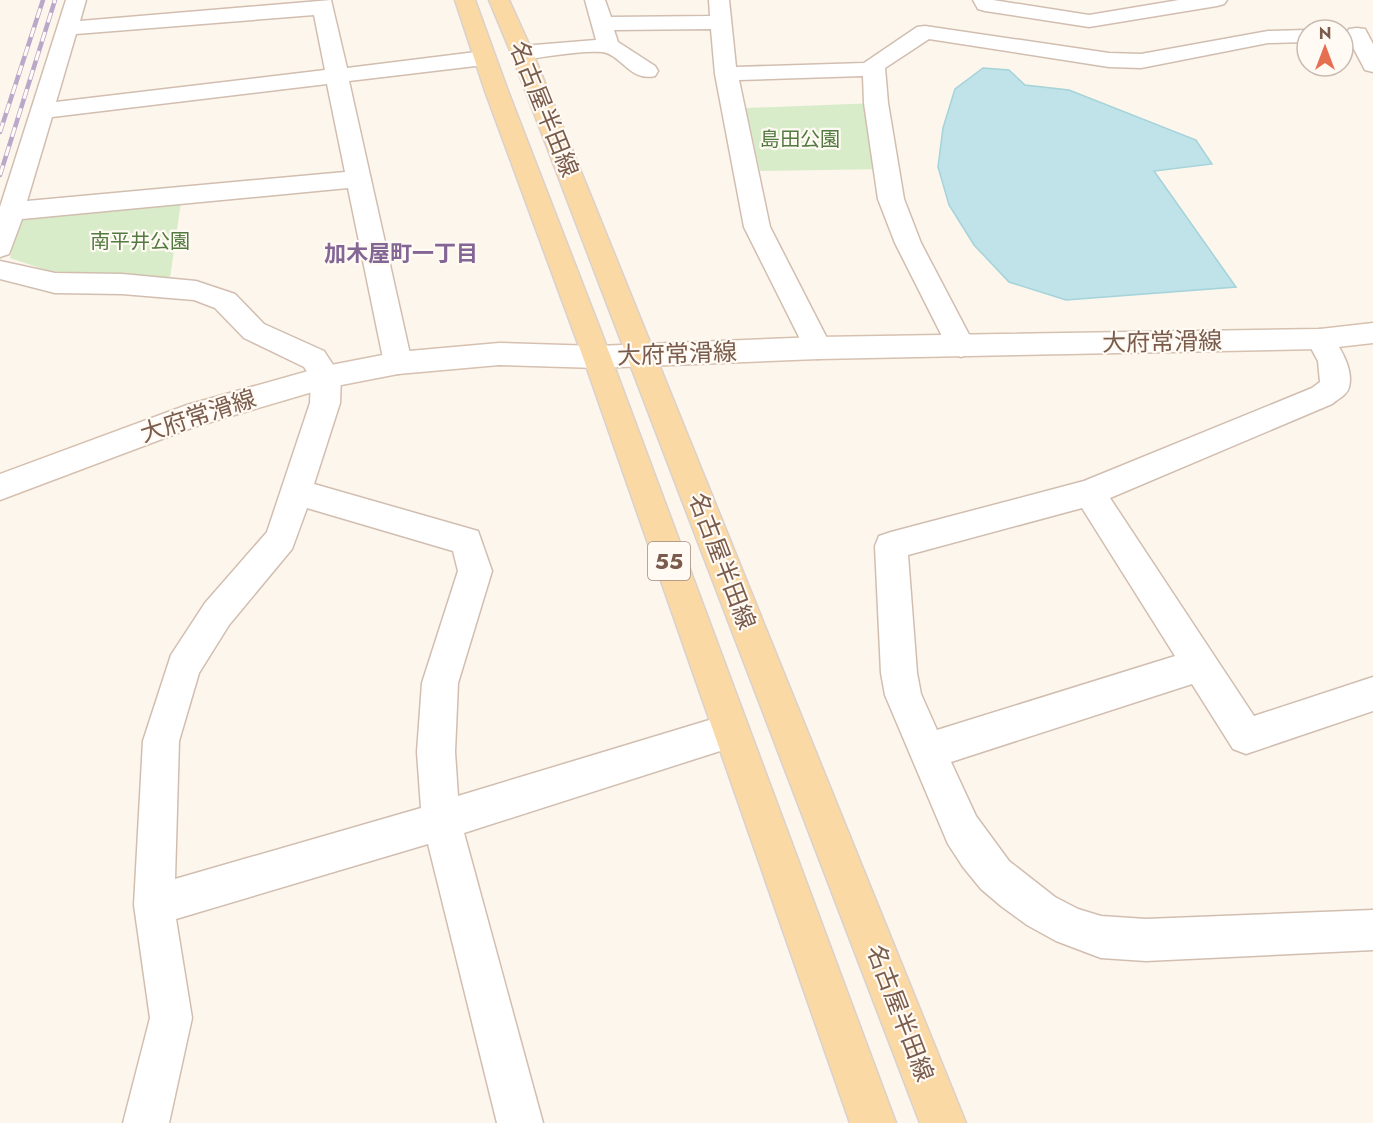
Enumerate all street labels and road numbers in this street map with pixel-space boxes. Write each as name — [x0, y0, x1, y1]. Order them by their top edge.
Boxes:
street label: 名古屋半田線 — [501, 35, 588, 182]
street label: 大府常滑線 — [1102, 323, 1222, 360]
street label: 大府常滑線 — [616, 334, 738, 373]
street label: 大府常滑線 — [135, 380, 260, 451]
street label: 名古屋半田線 — [680, 487, 765, 634]
road number: 55 — [648, 542, 690, 580]
street label: 名古屋半田線 — [858, 939, 943, 1086]

